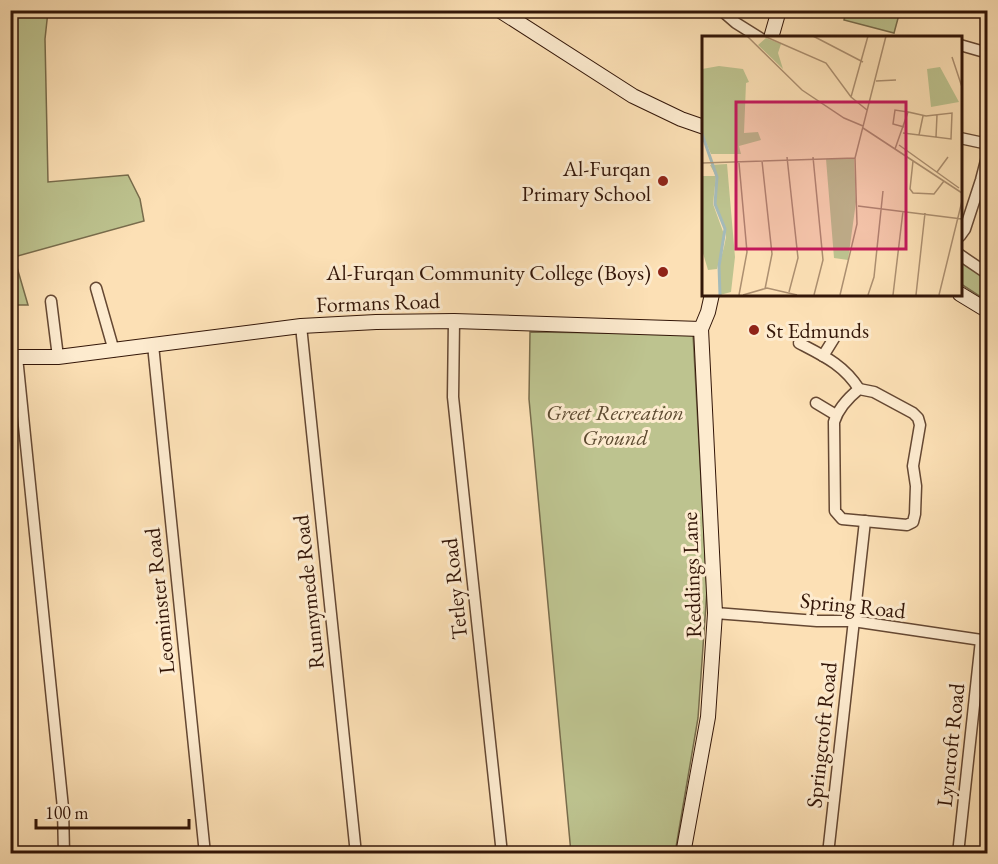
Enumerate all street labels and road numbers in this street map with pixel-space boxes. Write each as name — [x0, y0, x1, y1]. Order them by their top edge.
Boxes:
street label: Formans Road — [316, 286, 441, 319]
street label: Reddings Lane — [675, 511, 708, 639]
street label: Runnymede Road — [286, 513, 331, 670]
street label: Leominster Road — [137, 526, 182, 675]
street label: Tetley Road — [435, 536, 474, 641]
street label: Spring Road — [799, 586, 908, 626]
street label: Springcroft Road — [799, 660, 844, 810]
street label: Lyncroft Road — [930, 681, 972, 808]

